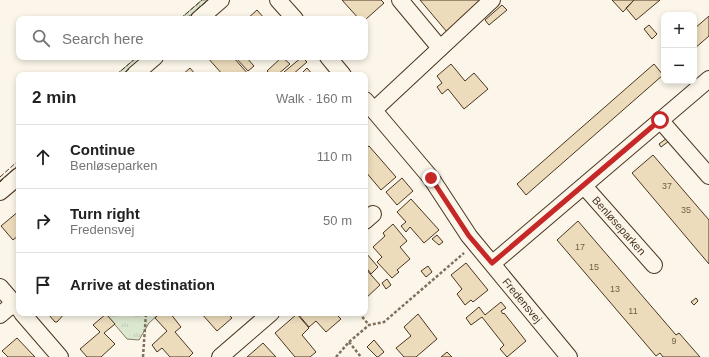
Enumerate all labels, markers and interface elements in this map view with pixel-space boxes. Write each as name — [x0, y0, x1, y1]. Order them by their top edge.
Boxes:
map controls — [661, 12, 697, 84]
button: + — [661, 12, 697, 48]
search box — [16, 16, 368, 60]
icon: search — [30, 27, 52, 49]
text: Search here — [62, 30, 144, 47]
button: − — [661, 48, 697, 84]
text: 2 min — [32, 88, 76, 107]
text: Walk · 160 m — [276, 91, 352, 106]
route start — [651, 111, 669, 129]
text: Continue — [70, 141, 135, 158]
icon: ahead — [32, 146, 54, 168]
text: 110 m — [317, 149, 352, 164]
text: Benløseparken — [70, 158, 157, 173]
route end — [422, 169, 440, 187]
house number: 37 — [662, 181, 672, 191]
street label: Benløseparken — [590, 194, 648, 257]
text: Turn right — [70, 205, 140, 222]
house number: 35 — [681, 205, 691, 215]
icon: right — [32, 210, 54, 232]
text: 50 m — [323, 213, 352, 228]
text: Fredensvej — [70, 222, 134, 237]
house number: 17 — [575, 242, 585, 252]
house number: 15 — [589, 262, 599, 272]
icon: arrive — [32, 274, 54, 296]
text: Arrive at destination — [70, 276, 215, 293]
street label: Fredensvej — [500, 276, 544, 325]
house number: 13 — [610, 284, 620, 294]
house number: 11 — [628, 306, 638, 316]
house number: 9 — [671, 336, 677, 346]

